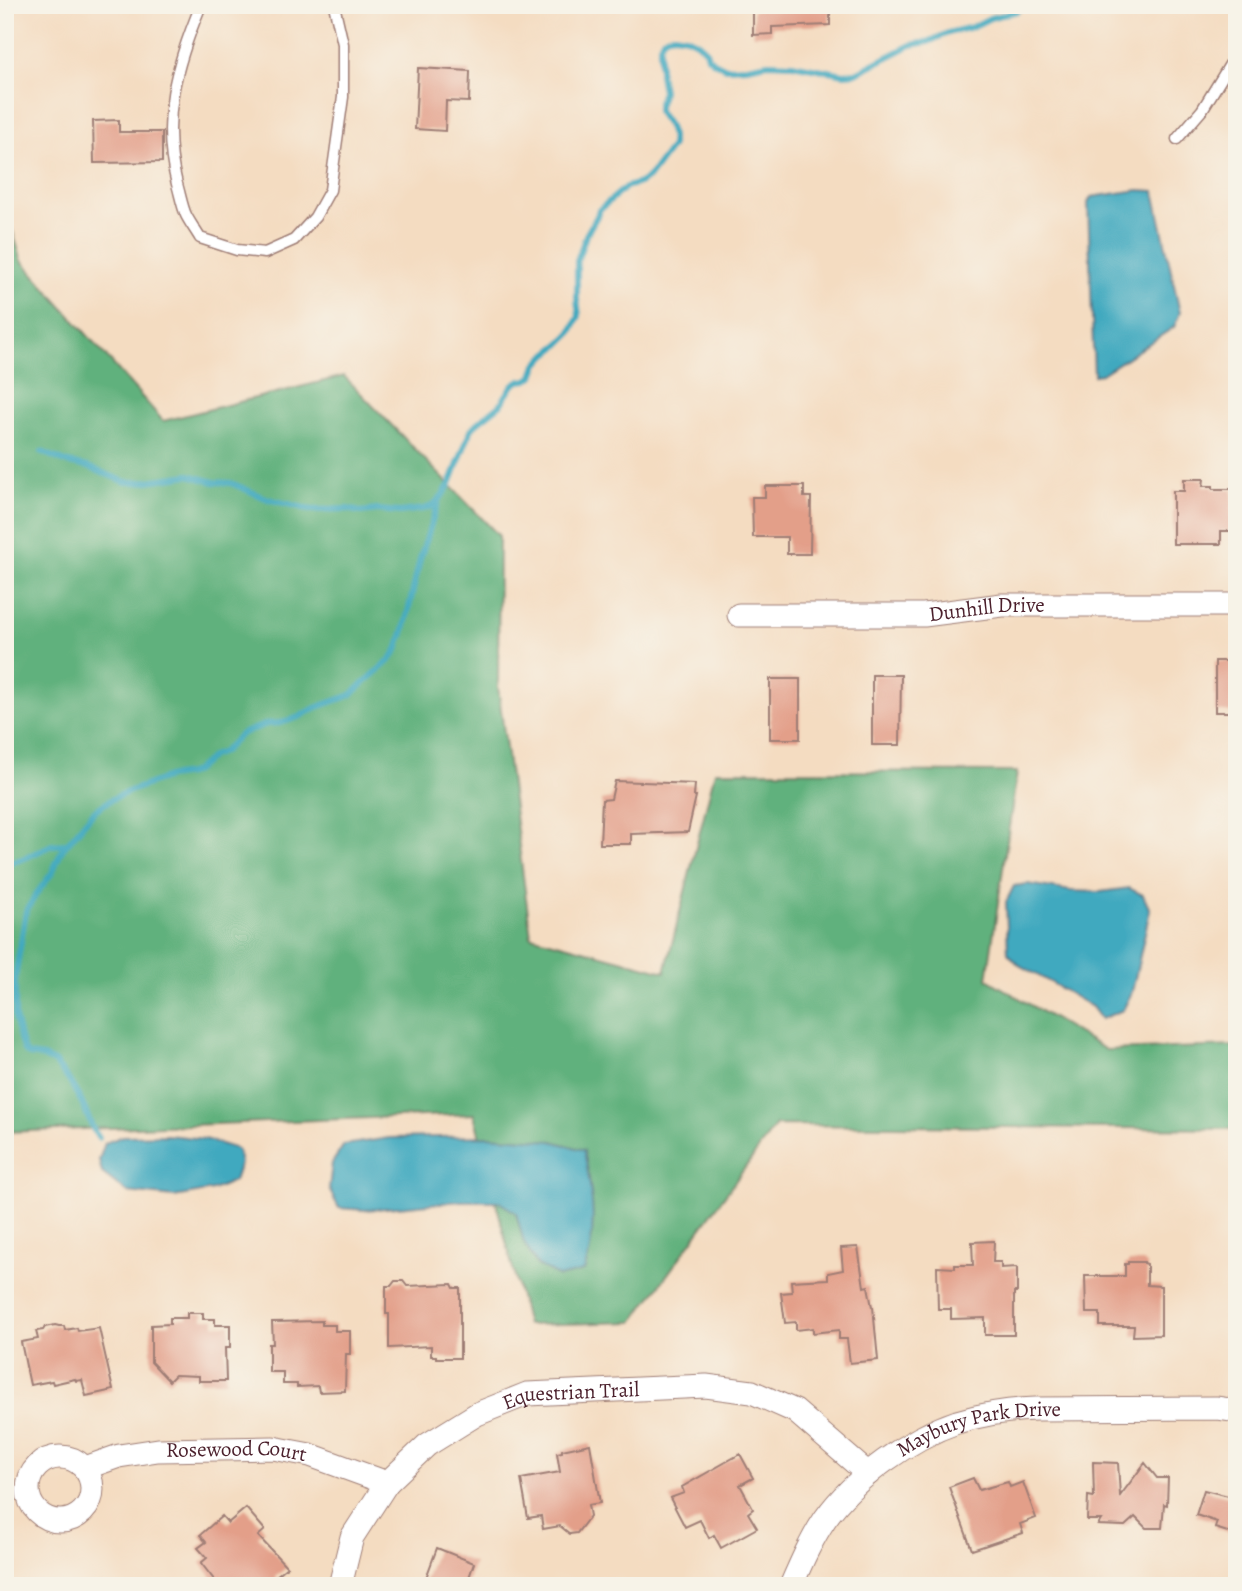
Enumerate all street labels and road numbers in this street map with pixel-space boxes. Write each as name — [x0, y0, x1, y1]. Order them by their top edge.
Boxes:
street label: Dunhill Drive — [927, 591, 1045, 628]
street label: Equestrian Trail — [498, 1375, 640, 1417]
street label: Maybury Park Drive — [891, 1395, 1061, 1463]
street label: Rosewood Court — [166, 1434, 309, 1468]

